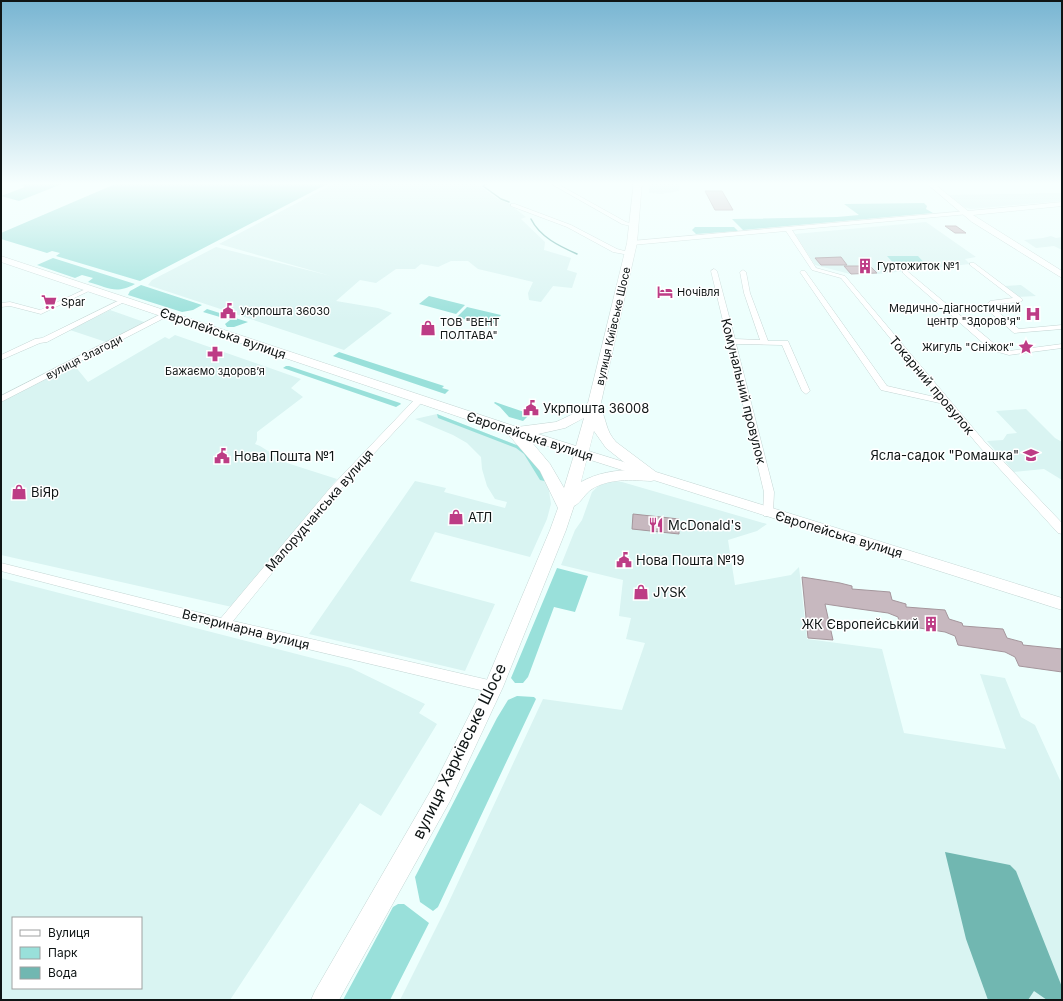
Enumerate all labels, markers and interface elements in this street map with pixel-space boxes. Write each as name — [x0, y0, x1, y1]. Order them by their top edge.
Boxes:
building icon: Гуртожиток №1 — [856, 257, 874, 275]
place label: Гуртожиток №1 — [877, 259, 959, 273]
street label: вулиця Київське Шосе — [593, 265, 633, 387]
hotel icon: Ночівля — [656, 283, 674, 301]
place label: Ночівля — [677, 285, 720, 299]
supermarket icon: Spar — [40, 293, 58, 311]
place label: Spar — [61, 295, 85, 309]
place label: Медично-діагностичний центр "Здоров'я" — [889, 301, 1021, 328]
public building icon: Укрпошта 36030 — [219, 302, 237, 320]
street label: Європейська вулиця — [158, 304, 288, 362]
place label: Укрпошта 36030 — [240, 304, 330, 318]
hospital icon: Медично-діагностичний центр "Здоров'я" — [1024, 305, 1042, 323]
place label: ТОВ "ВЕНТ ПОЛТАВА" — [440, 315, 500, 342]
street label: Комунальний провулок — [718, 317, 770, 465]
shop icon: ТОВ "ВЕНТ ПОЛТАВА" — [419, 319, 437, 337]
street label: вулиця Злагоди — [43, 332, 125, 382]
street label: Токарний провулок — [886, 332, 978, 438]
place icon: Жигуль "Сніжок" — [1017, 338, 1035, 356]
place label: Жигуль "Сніжок" — [922, 340, 1014, 354]
pharmacy icon: Бажаємо здоровʼя — [206, 345, 224, 363]
place label: Бажаємо здоровʼя — [165, 364, 265, 378]
public building icon: Укрпошта 36008 — [522, 399, 540, 417]
place label: Укрпошта 36008 — [543, 400, 649, 416]
street label: Європейська вулиця — [465, 408, 595, 464]
street label: Малорудчанська вулиця — [262, 446, 376, 574]
school or university icon: Ясла-садок "Ромашка" — [1022, 446, 1040, 464]
public building icon: Нова Пошта №1 — [213, 447, 231, 465]
place label: Ясла-садок "Ромашка" — [870, 447, 1019, 463]
place label: Нова Пошта №1 — [234, 448, 334, 464]
shop icon: ВіЯр — [10, 483, 28, 501]
place label: ВіЯр — [31, 484, 59, 500]
street label: Європейська вулиця — [773, 507, 905, 561]
shop icon: АТЛ — [447, 508, 465, 526]
place label: АТЛ — [468, 509, 492, 525]
restaurant icon: McDonald's — [647, 516, 665, 534]
place label: McDonald's — [668, 517, 741, 533]
public building icon: Нова Пошта №19 — [615, 551, 633, 569]
place label: Нова Пошта №19 — [636, 552, 744, 568]
shop icon: JYSK — [632, 583, 650, 601]
place label: JYSK — [653, 584, 687, 600]
street label: Ветеринарна вулиця — [181, 605, 311, 653]
building icon: ЖК Європейський — [922, 615, 940, 633]
place label: ЖК Європейський — [802, 616, 919, 632]
street label: вулиця Харківське Шосе — [408, 660, 510, 842]
legend — [12, 917, 142, 989]
text: Вулиця — [48, 925, 90, 940]
text: Парк — [48, 945, 78, 960]
text: Вода — [48, 965, 77, 980]

